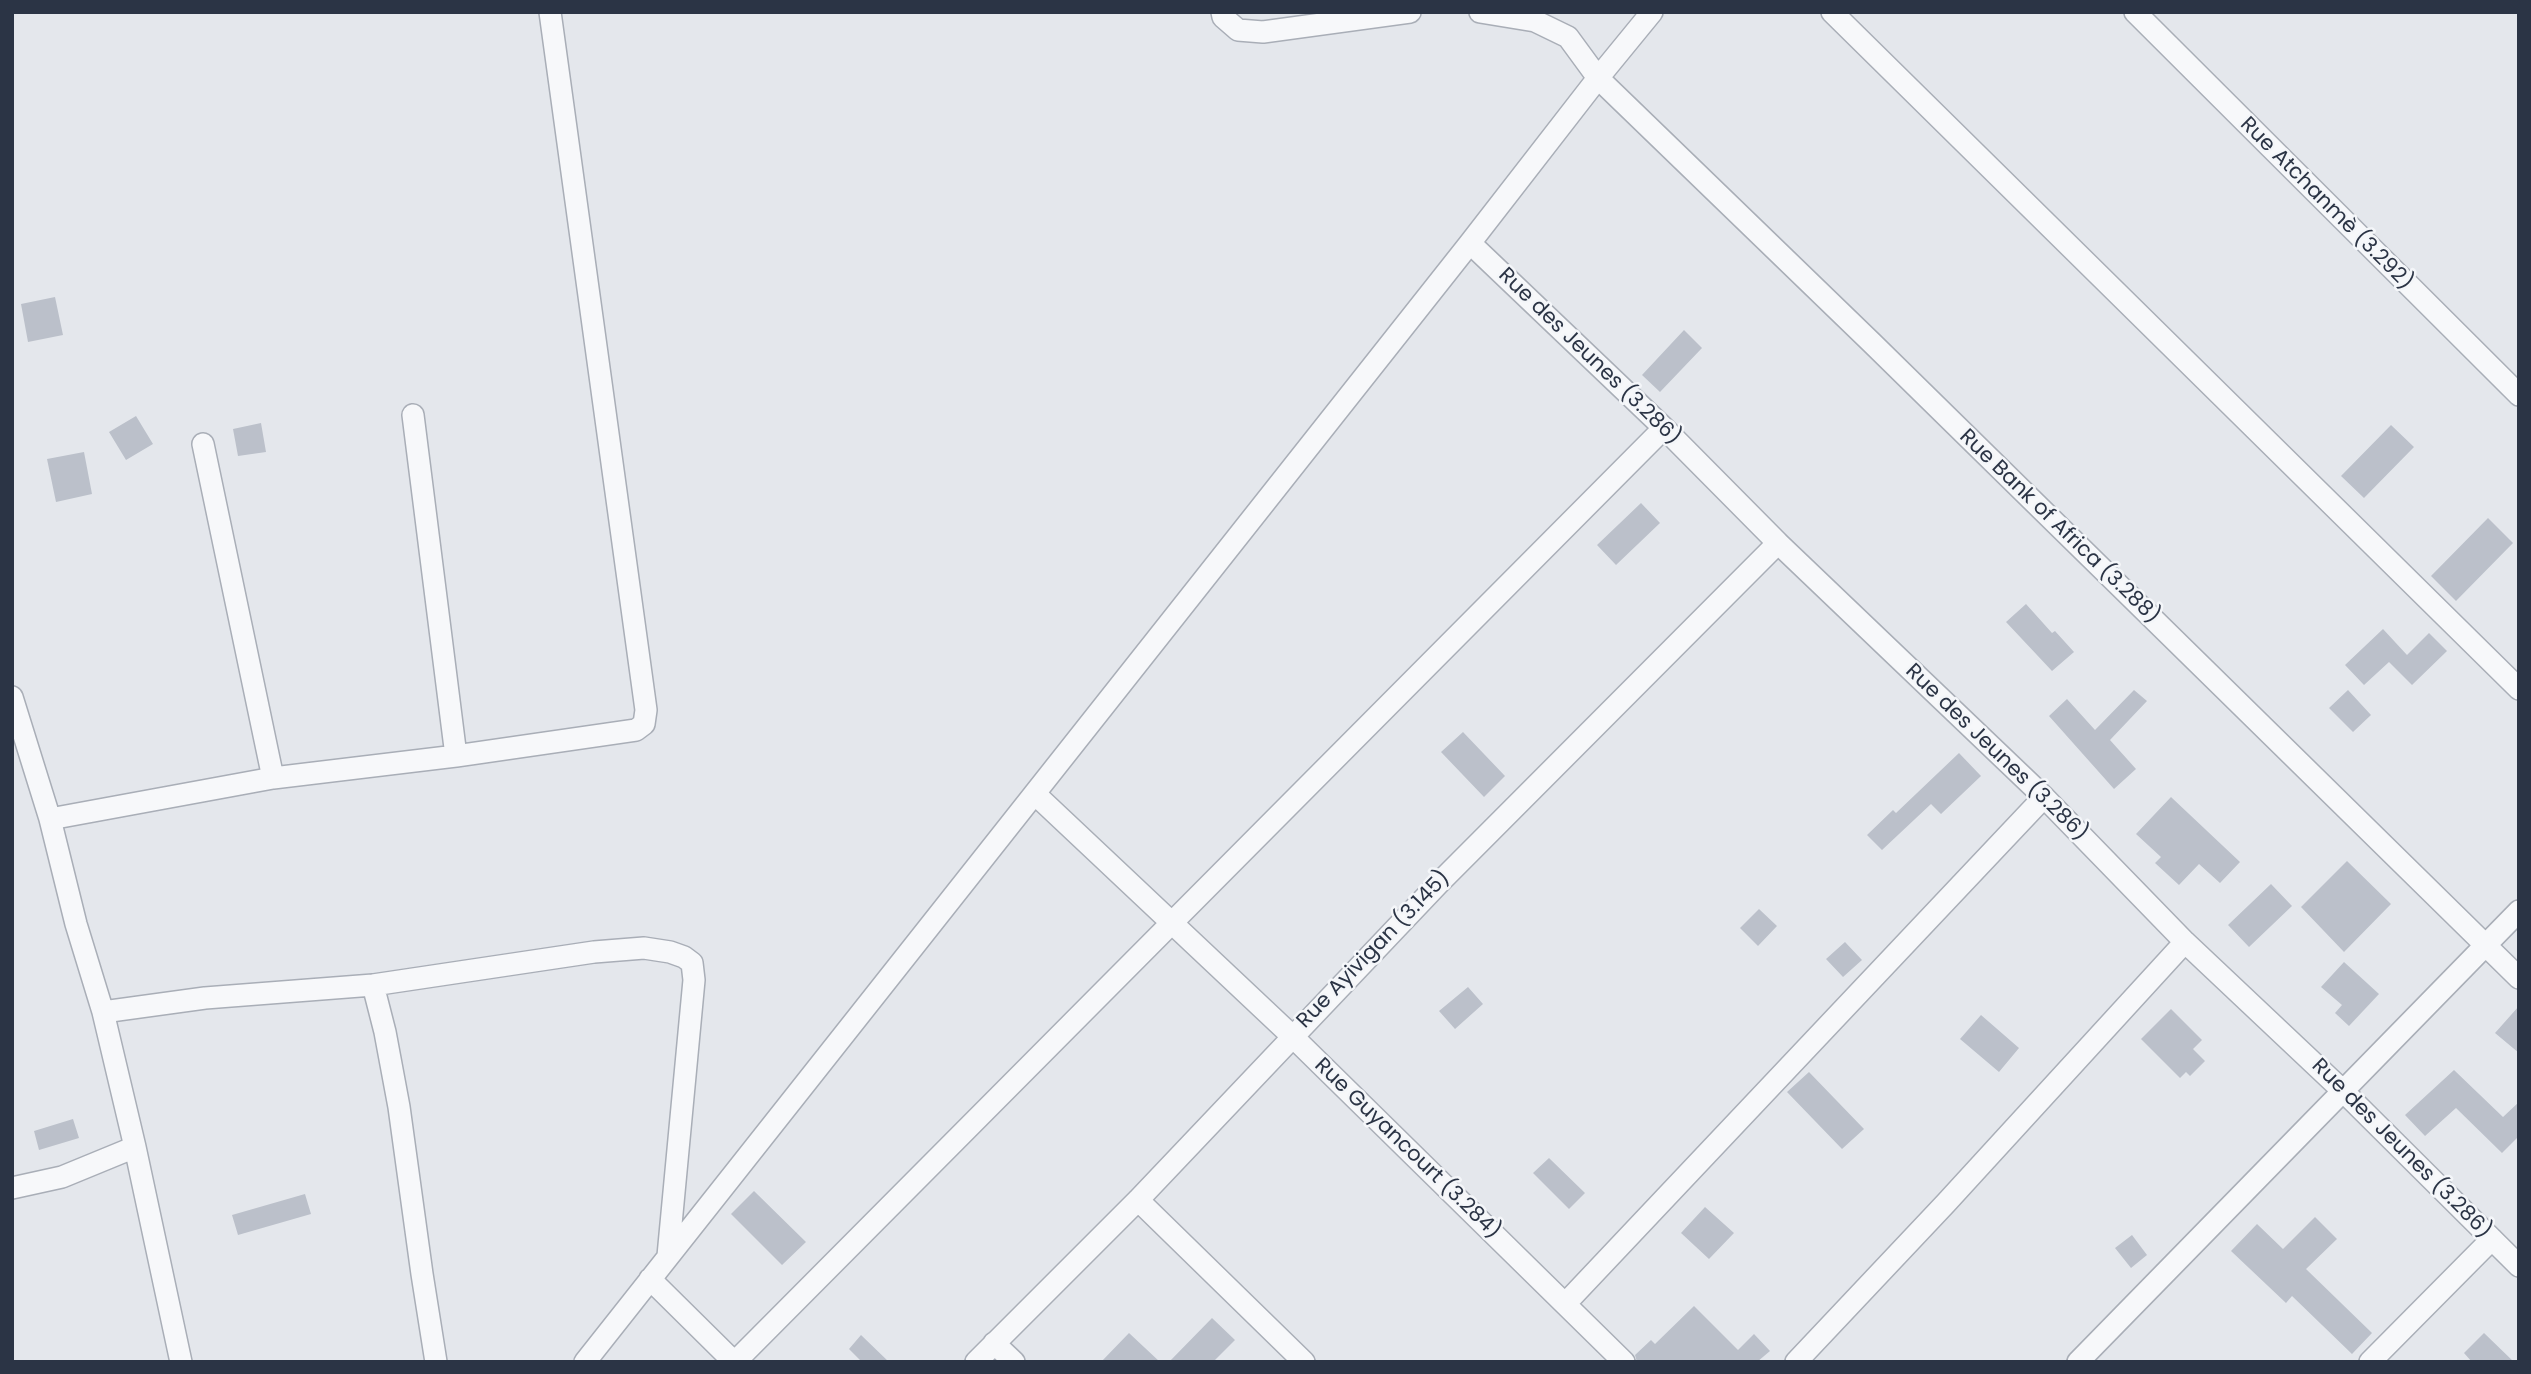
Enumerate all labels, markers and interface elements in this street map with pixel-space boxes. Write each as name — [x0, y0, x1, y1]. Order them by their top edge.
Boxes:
street label: Rue Atchanmè (3.292) — [2234, 112, 2418, 296]
street label: Rue des Jeunes (3.286) — [1493, 263, 1685, 451]
street label: Rue Bank of Africa (3.288) — [1954, 425, 2164, 629]
street label: Rue des Jeunes (3.286) — [1900, 659, 2092, 847]
street label: Rue Ayivigan (3.145) — [1292, 866, 1456, 1034]
street label: Rue Guyancourt (3.284) — [1309, 1053, 1505, 1245]
street label: Rue des Jeunes (3.286) — [2306, 1054, 2496, 1244]

